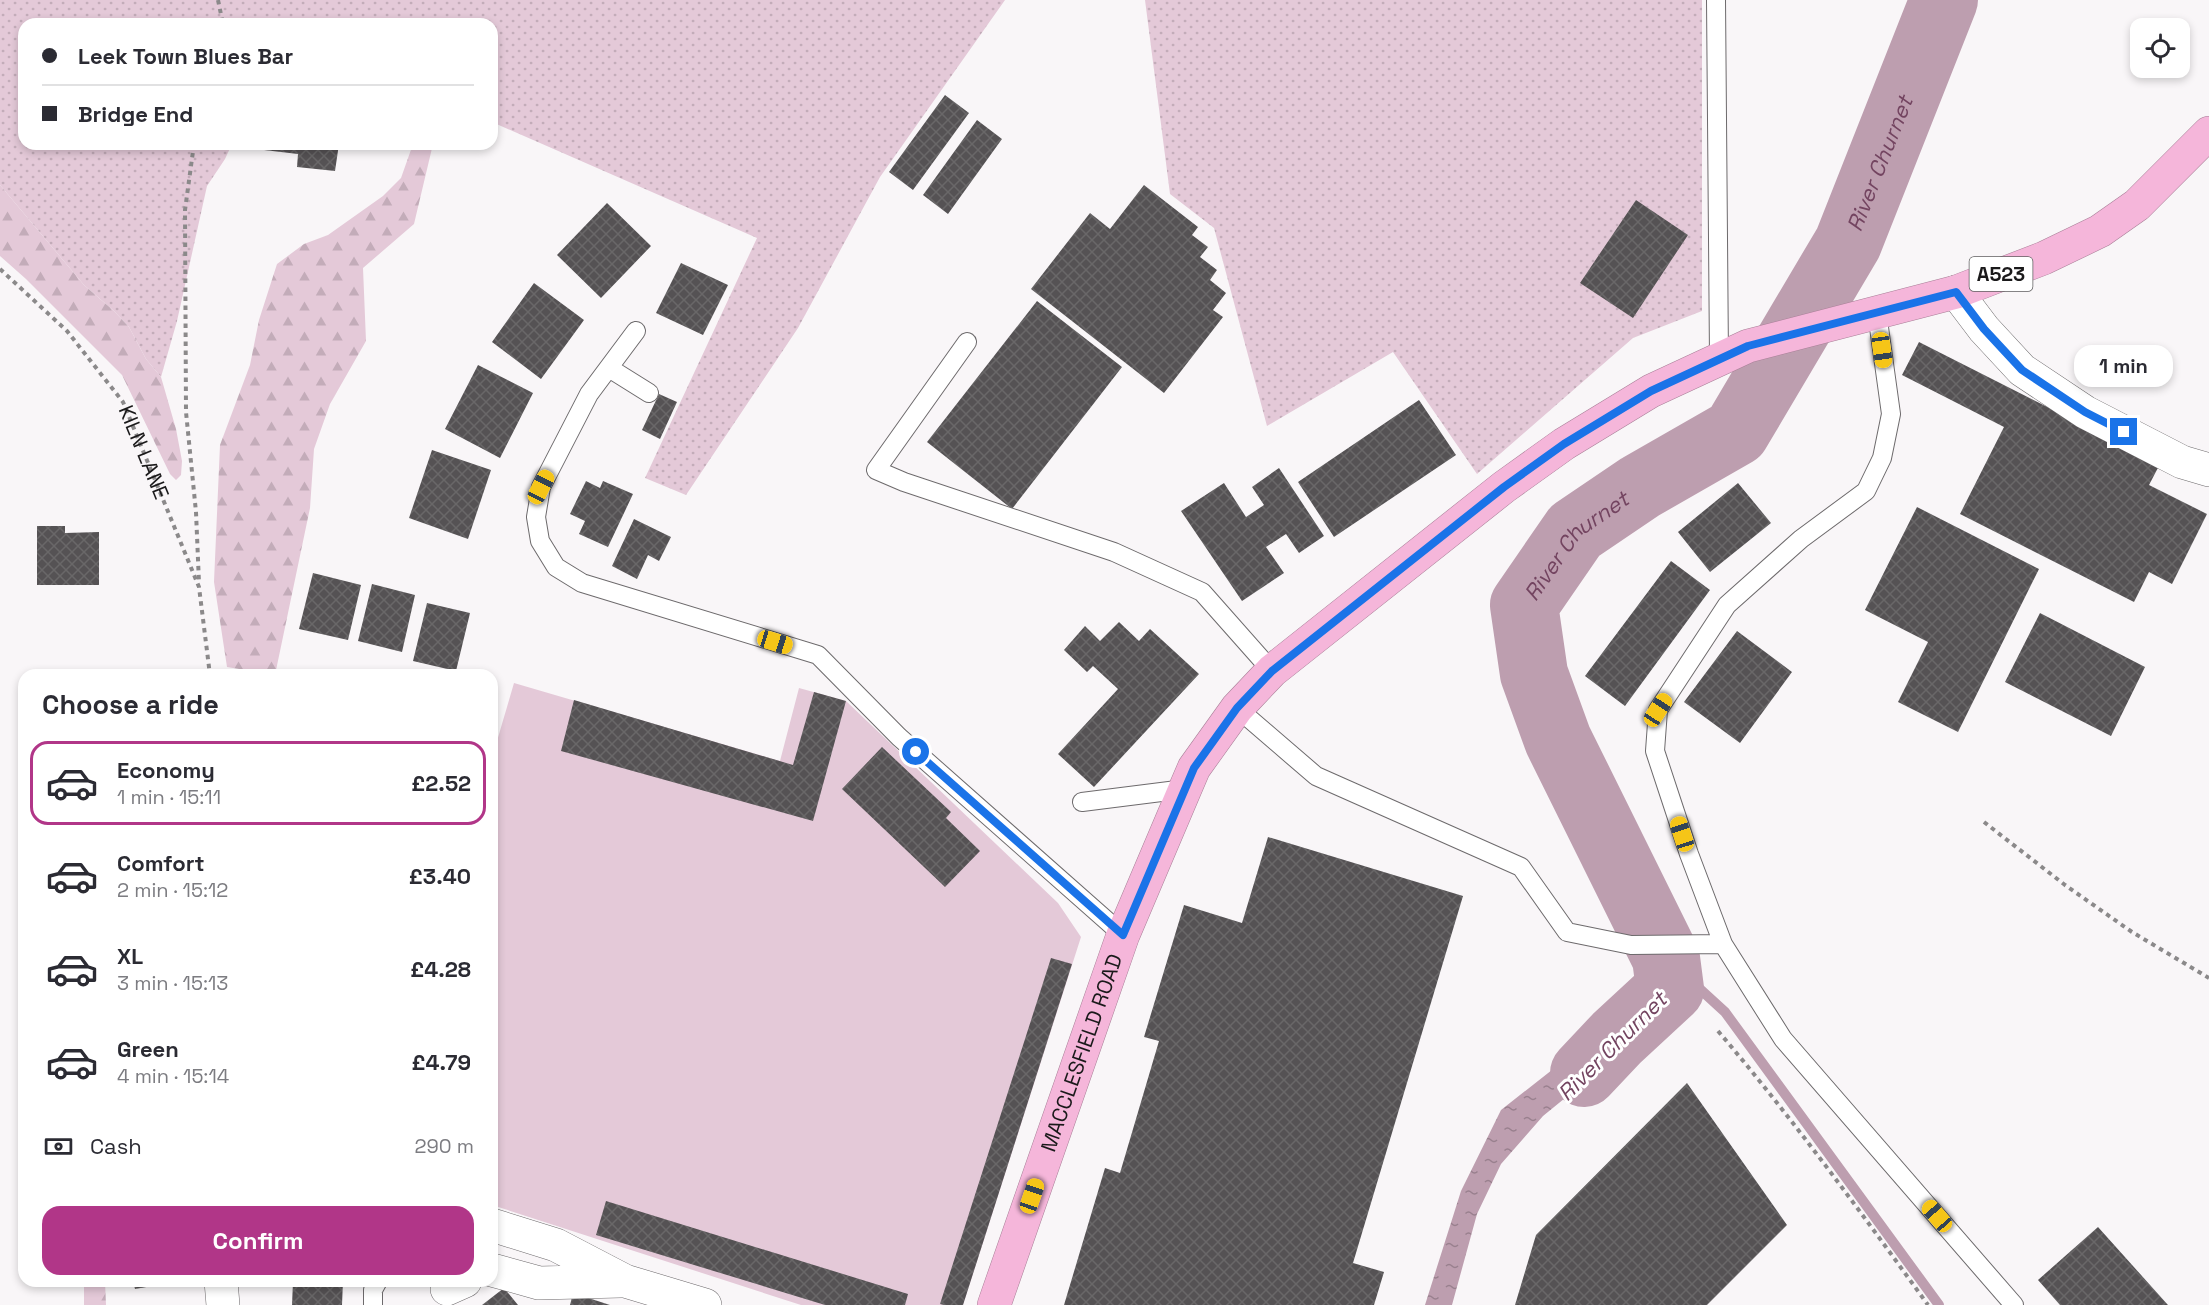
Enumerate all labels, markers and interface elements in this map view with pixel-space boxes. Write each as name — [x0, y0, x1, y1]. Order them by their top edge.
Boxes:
map controls — [2130, 18, 2190, 78]
button: locate — [2130, 18, 2190, 78]
text: Leek Town Blues Bar — [78, 42, 293, 70]
water label: River Churnet — [1840, 90, 1919, 235]
text: Bridge End — [78, 100, 193, 128]
road number: A523 — [1970, 257, 2032, 291]
car — [1871, 331, 1893, 369]
callout: 1 min — [2074, 345, 2174, 387]
text: 1 min — [2099, 353, 2148, 379]
street label: KILN LANE — [113, 401, 175, 503]
route end — [2110, 418, 2137, 445]
car — [525, 467, 557, 507]
water label: River Churnet — [1517, 484, 1636, 606]
car — [755, 628, 795, 656]
text: Choose a ride — [42, 687, 219, 722]
car — [1641, 690, 1675, 730]
route start — [902, 738, 929, 765]
icon: car — [45, 756, 99, 810]
text: Economy — [117, 756, 215, 784]
text: £2.52 — [411, 769, 471, 797]
text: 1 min · 15:11 — [117, 784, 221, 810]
car — [1668, 814, 1696, 854]
icon: car — [45, 849, 99, 903]
text: Comfort — [117, 849, 205, 877]
text: £3.40 — [409, 862, 471, 890]
text: 2 min · 15:12 — [117, 877, 228, 903]
icon: car — [45, 942, 99, 996]
text: XL — [117, 942, 143, 970]
street label: MACCLESFIELD ROAD — [1034, 950, 1128, 1155]
text: £4.28 — [410, 955, 471, 983]
text: 3 min · 15:13 — [117, 970, 228, 996]
water label: River Churnet — [1552, 984, 1674, 1106]
icon: car — [45, 1035, 99, 1089]
text: Green — [117, 1035, 179, 1063]
text: £4.79 — [411, 1048, 471, 1076]
text: 4 min · 15:14 — [117, 1063, 229, 1089]
icon: cash — [42, 1130, 75, 1163]
text: Cash — [90, 1132, 142, 1160]
text: 290 m — [415, 1133, 474, 1159]
car — [1018, 1176, 1046, 1216]
car — [1918, 1197, 1956, 1235]
button: Confirm — [42, 1206, 474, 1275]

